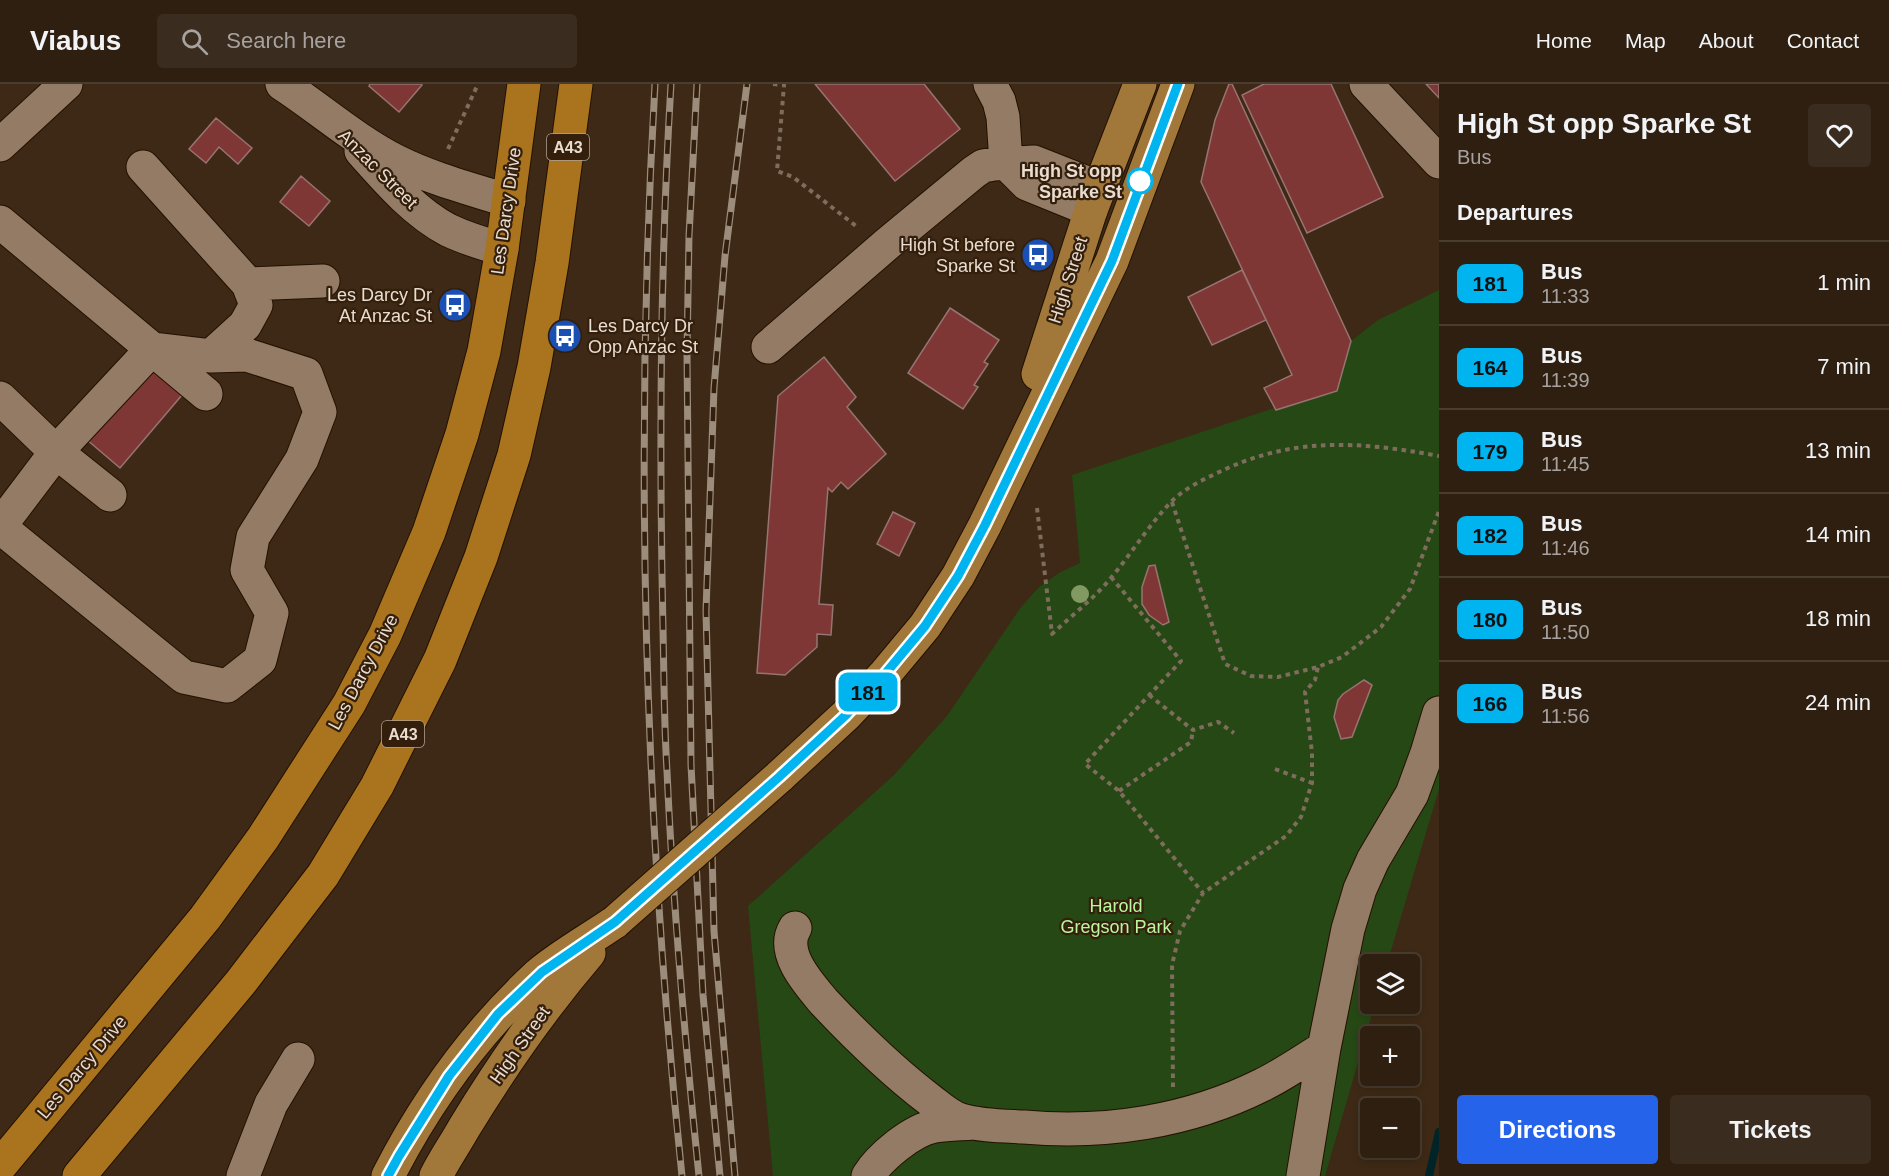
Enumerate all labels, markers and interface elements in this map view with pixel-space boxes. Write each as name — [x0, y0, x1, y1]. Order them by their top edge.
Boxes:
search box — [157, 14, 577, 68]
text: Viabus — [30, 25, 121, 56]
icon: search — [178, 25, 211, 58]
text: Search here — [226, 28, 346, 53]
text: Home — [1536, 29, 1592, 52]
text: Map — [1625, 29, 1666, 52]
text: About — [1699, 29, 1754, 52]
text: Contact — [1787, 29, 1859, 52]
button: heart — [1808, 104, 1871, 167]
text: High St opp Sparke St — [1457, 108, 1751, 139]
street label: Anzac Street — [334, 125, 422, 213]
road number: A43 — [547, 134, 589, 160]
street label: Les Darcy Drive — [487, 146, 525, 276]
text: Bus — [1457, 146, 1491, 168]
place label: High St opp Sparke St — [1021, 161, 1122, 202]
marker: High St opp Sparke St — [1127, 168, 1153, 194]
text: Departures — [1457, 200, 1573, 225]
street label: High Street — [1045, 234, 1091, 326]
place label: High St before Sparke St — [900, 235, 1015, 276]
bus stop icon: High St before Sparke St — [1020, 237, 1056, 273]
text: Bus — [1541, 259, 1583, 284]
text: 1 min — [1817, 270, 1871, 295]
text: 181 — [1472, 272, 1508, 295]
place label: Les Darcy Dr At Anzac St — [327, 285, 432, 326]
text: 11:33 — [1541, 285, 1590, 307]
bus stop icon: Les Darcy Dr At Anzac St — [437, 287, 473, 323]
place label: Les Darcy Dr Opp Anzac St — [588, 316, 698, 357]
bus stop icon: Les Darcy Dr Opp Anzac St — [547, 318, 583, 354]
text: Bus — [1541, 343, 1583, 368]
text: 7 min — [1817, 354, 1871, 379]
text: 164 — [1472, 356, 1508, 379]
text: 11:39 — [1541, 369, 1590, 391]
text: Bus — [1541, 427, 1583, 452]
text: 13 min — [1805, 438, 1871, 463]
text: 179 — [1472, 440, 1508, 463]
text: 11:45 — [1541, 453, 1590, 475]
text: Bus — [1541, 511, 1583, 536]
text: 14 min — [1805, 522, 1871, 547]
text: 182 — [1472, 524, 1508, 547]
text: 11:46 — [1541, 537, 1590, 559]
text: Bus — [1541, 595, 1583, 620]
text: 18 min — [1805, 606, 1871, 631]
text: 180 — [1472, 608, 1508, 631]
street label: Les Darcy Drive — [324, 611, 402, 733]
text: 11:50 — [1541, 621, 1590, 643]
line badge: 181 — [834, 672, 902, 712]
text: Bus — [1541, 679, 1583, 704]
text: 181 — [850, 681, 886, 704]
text: 24 min — [1805, 690, 1871, 715]
text: 166 — [1472, 692, 1508, 715]
text: 11:56 — [1541, 705, 1590, 727]
road number: A43 — [382, 721, 424, 747]
park label: Harold Gregson Park — [1060, 896, 1173, 937]
map controls — [1360, 954, 1420, 1158]
button: layers — [1360, 954, 1420, 1014]
street label: High Street — [486, 1002, 554, 1088]
street label: Les Darcy Drive — [33, 1012, 131, 1122]
button: + — [1360, 1026, 1420, 1086]
button: Directions — [1457, 1095, 1658, 1164]
button: Tickets — [1670, 1095, 1871, 1164]
button: − — [1360, 1098, 1420, 1158]

